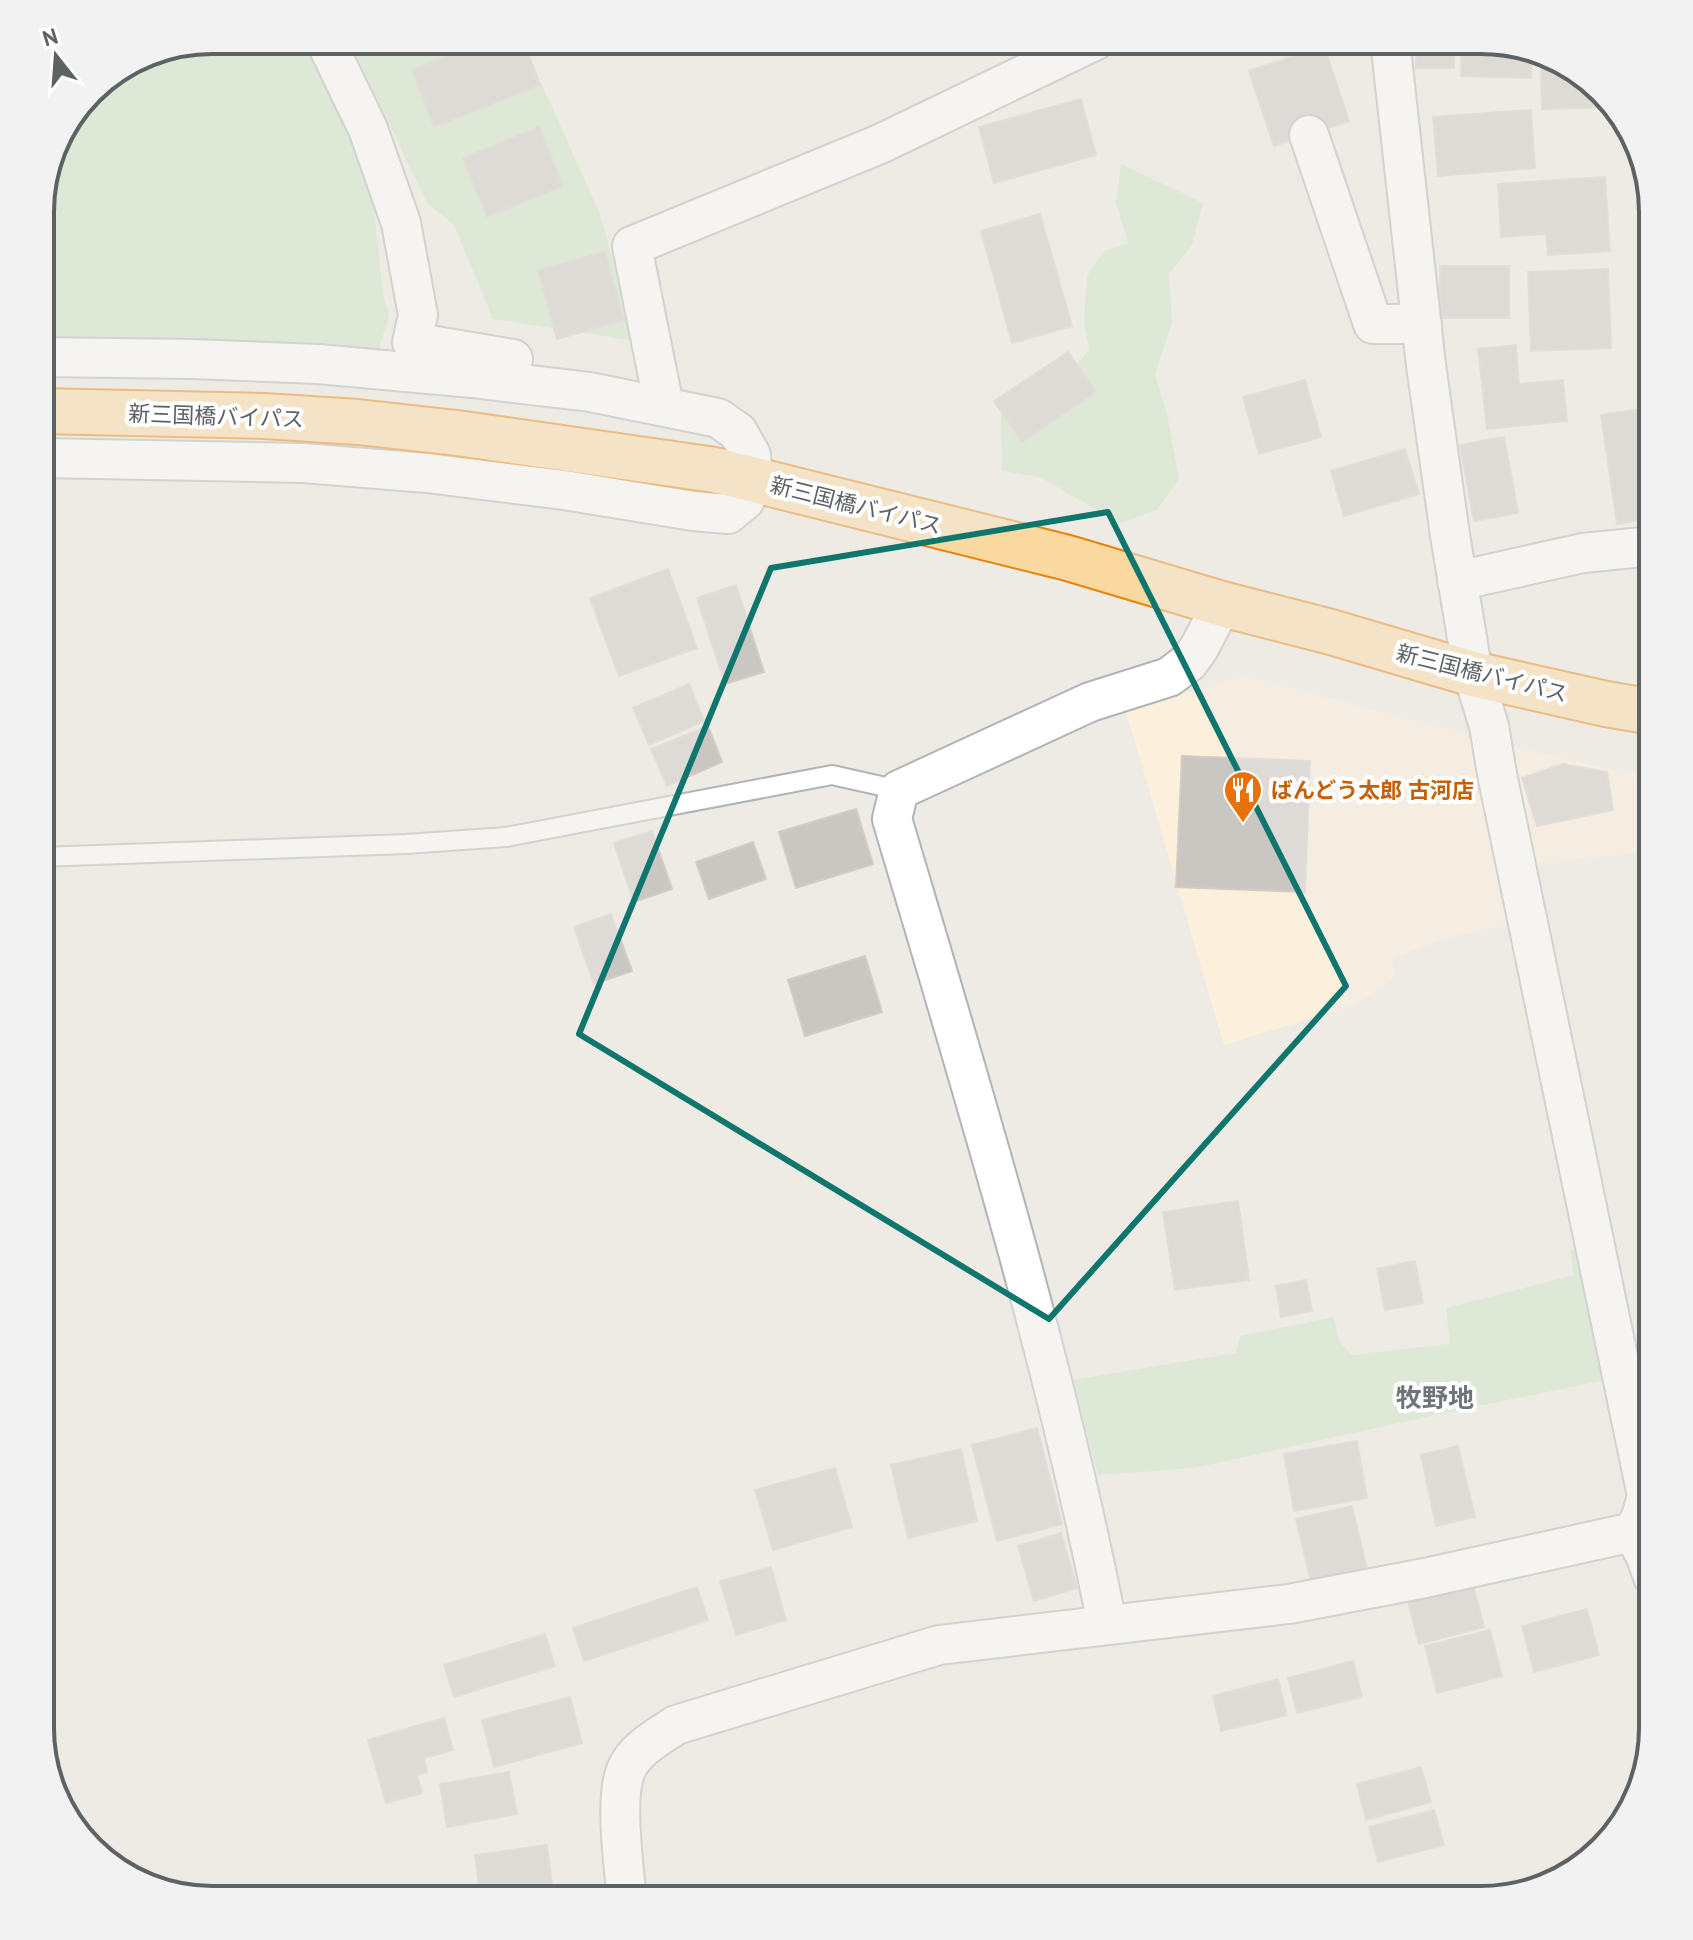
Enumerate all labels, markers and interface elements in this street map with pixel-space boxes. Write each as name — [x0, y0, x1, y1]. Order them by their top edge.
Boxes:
north arrow — [16, 16, 96, 96]
text: N — [39, 21, 61, 52]
street label: 新三国橋バイパス — [128, 399, 304, 433]
street label: 新三国橋バイパス — [767, 470, 945, 540]
street label: 新三国橋バイパス — [1393, 638, 1571, 708]
restaurant icon: ばんどう太郎 古河店 — [1222, 769, 1264, 824]
place label: ばんどう太郎 古河店 — [1271, 776, 1474, 804]
district label: 牧野地 — [1396, 1381, 1474, 1414]

